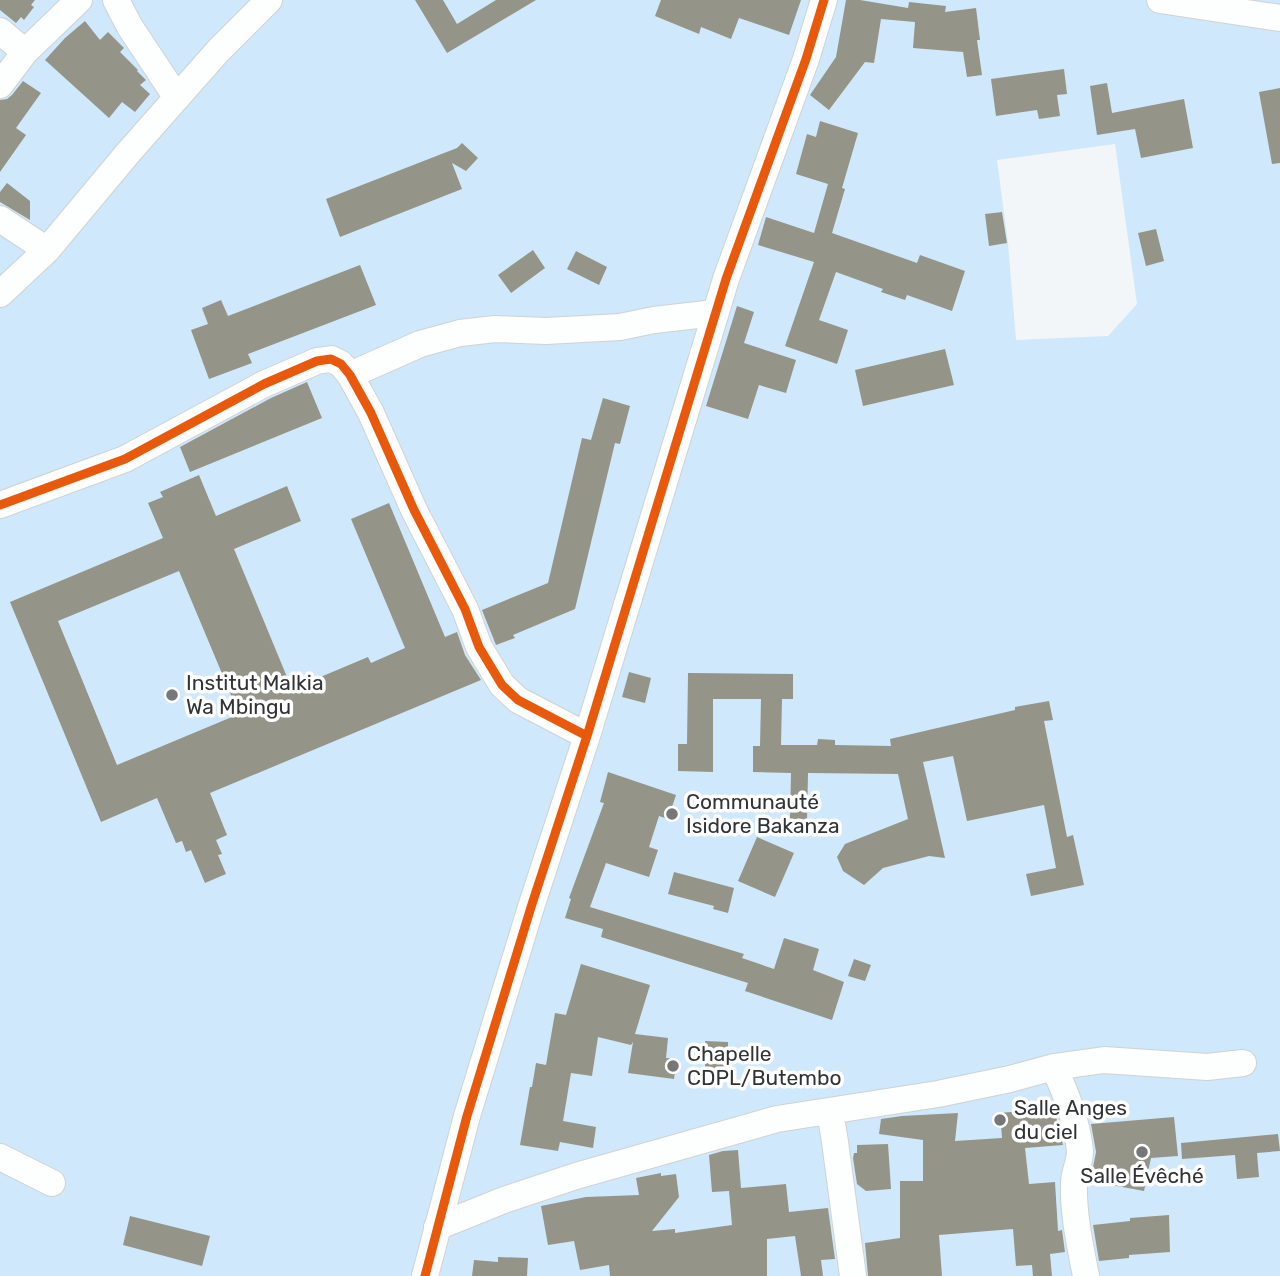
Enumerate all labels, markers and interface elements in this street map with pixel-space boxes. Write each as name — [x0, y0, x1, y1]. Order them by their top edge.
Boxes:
place label: Institut Malkia Wa Mbingu — [186, 670, 324, 719]
marker: Institut Malkia Wa Mbingu — [164, 687, 180, 703]
place label: Communauté Isidore Bakanza — [686, 789, 840, 838]
marker: Communauté Isidore Bakanza — [664, 806, 680, 822]
place label: Chapelle CDPL/Butembo — [687, 1041, 841, 1090]
marker: Chapelle CDPL/Butembo — [665, 1058, 681, 1074]
place label: Salle Anges du ciel — [1014, 1095, 1127, 1144]
marker: Salle Anges du ciel — [992, 1112, 1008, 1128]
marker: Salle Évêché — [1134, 1144, 1150, 1160]
place label: Salle Évêché — [1080, 1163, 1204, 1188]

